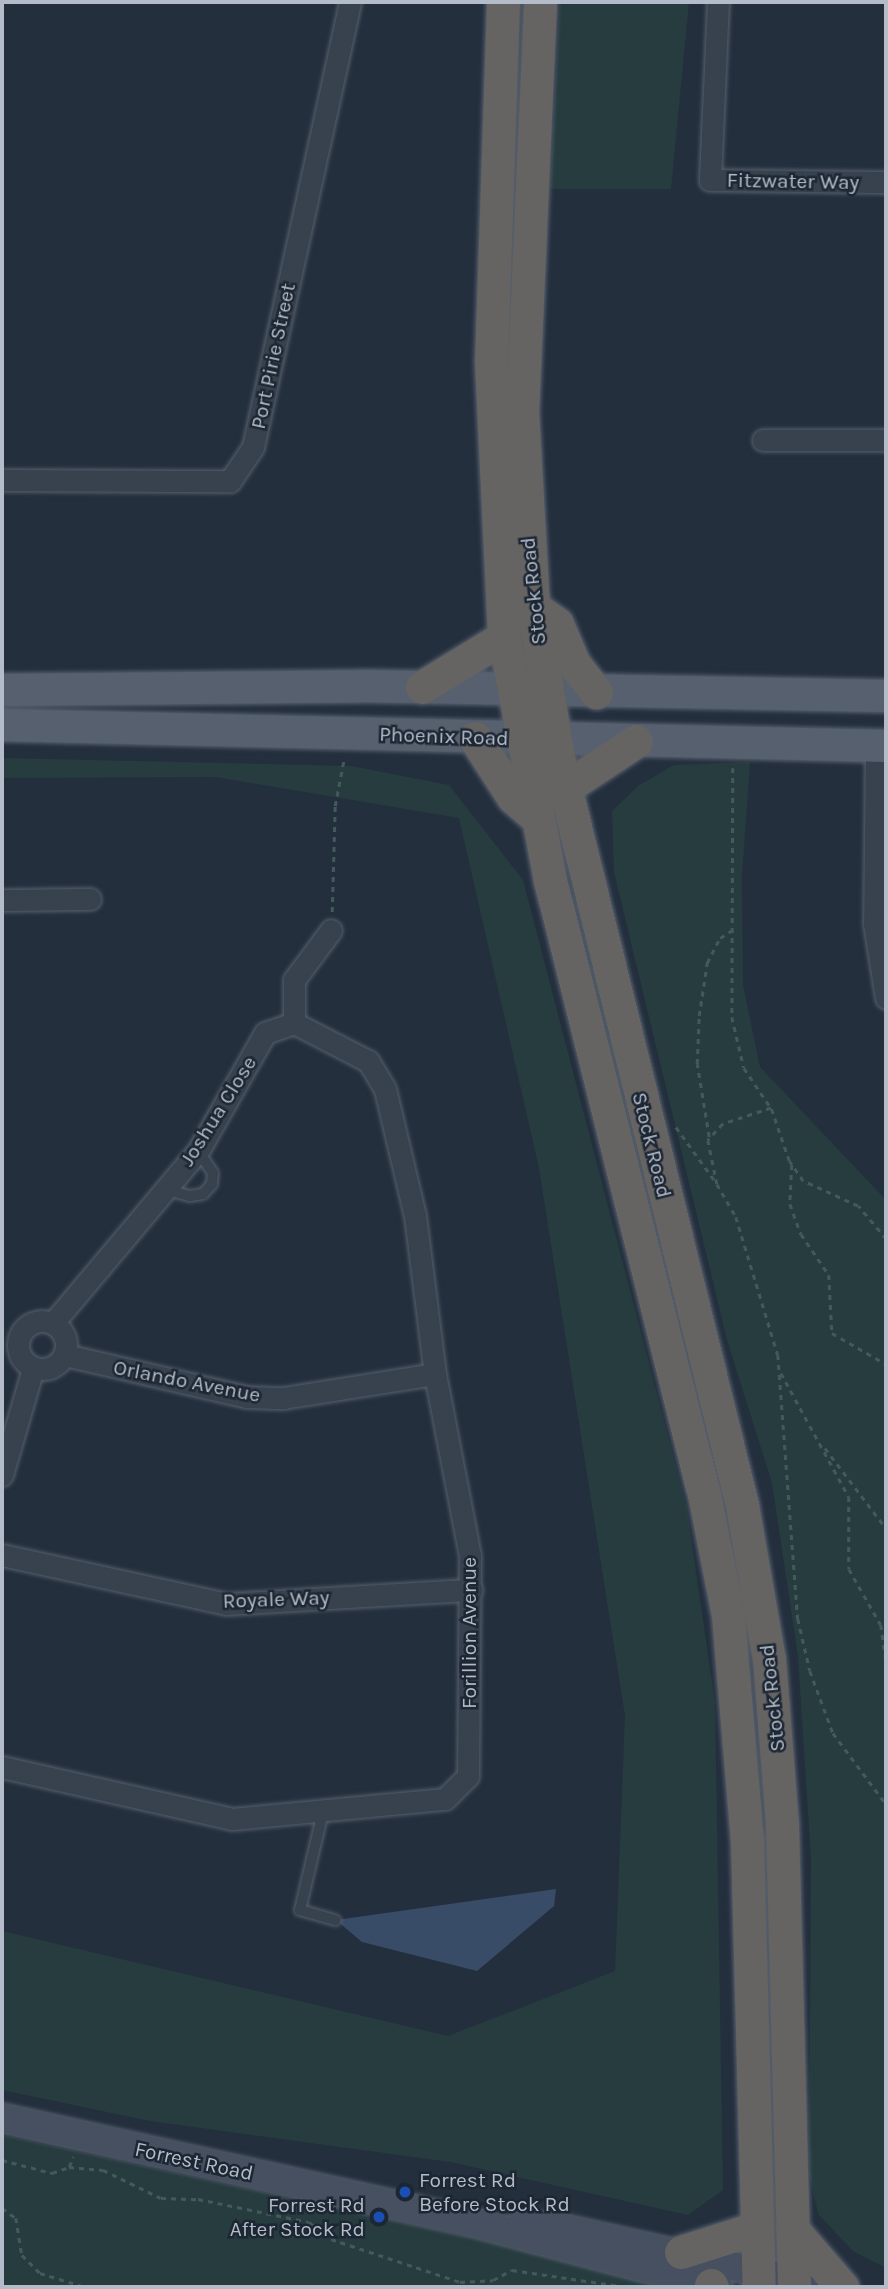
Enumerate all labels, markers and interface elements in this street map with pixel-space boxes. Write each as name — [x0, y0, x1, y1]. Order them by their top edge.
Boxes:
street label: Fitzwater Way — [726, 167, 860, 195]
street label: Port Pirie Street — [245, 281, 301, 431]
street label: Stock Road — [515, 536, 551, 646]
street label: Phoenix Road — [379, 721, 509, 751]
street label: Joshua Close — [174, 1051, 262, 1171]
street label: Stock Road — [627, 1090, 677, 1200]
street label: Orlando Avenue — [111, 1354, 263, 1408]
street label: Forillion Avenue — [456, 1557, 482, 1709]
street label: Royale Way — [222, 1585, 330, 1613]
street label: Stock Road — [754, 1643, 790, 1753]
street label: Forrest Road — [133, 2136, 255, 2186]
place label: Forrest Rd Before Stock Rd — [419, 2167, 570, 2217]
marker: Forrest Rd Before Stock Rd — [397, 2184, 413, 2200]
place label: Forrest Rd After Stock Rd — [230, 2192, 365, 2242]
marker: Forrest Rd After Stock Rd — [371, 2209, 387, 2225]

